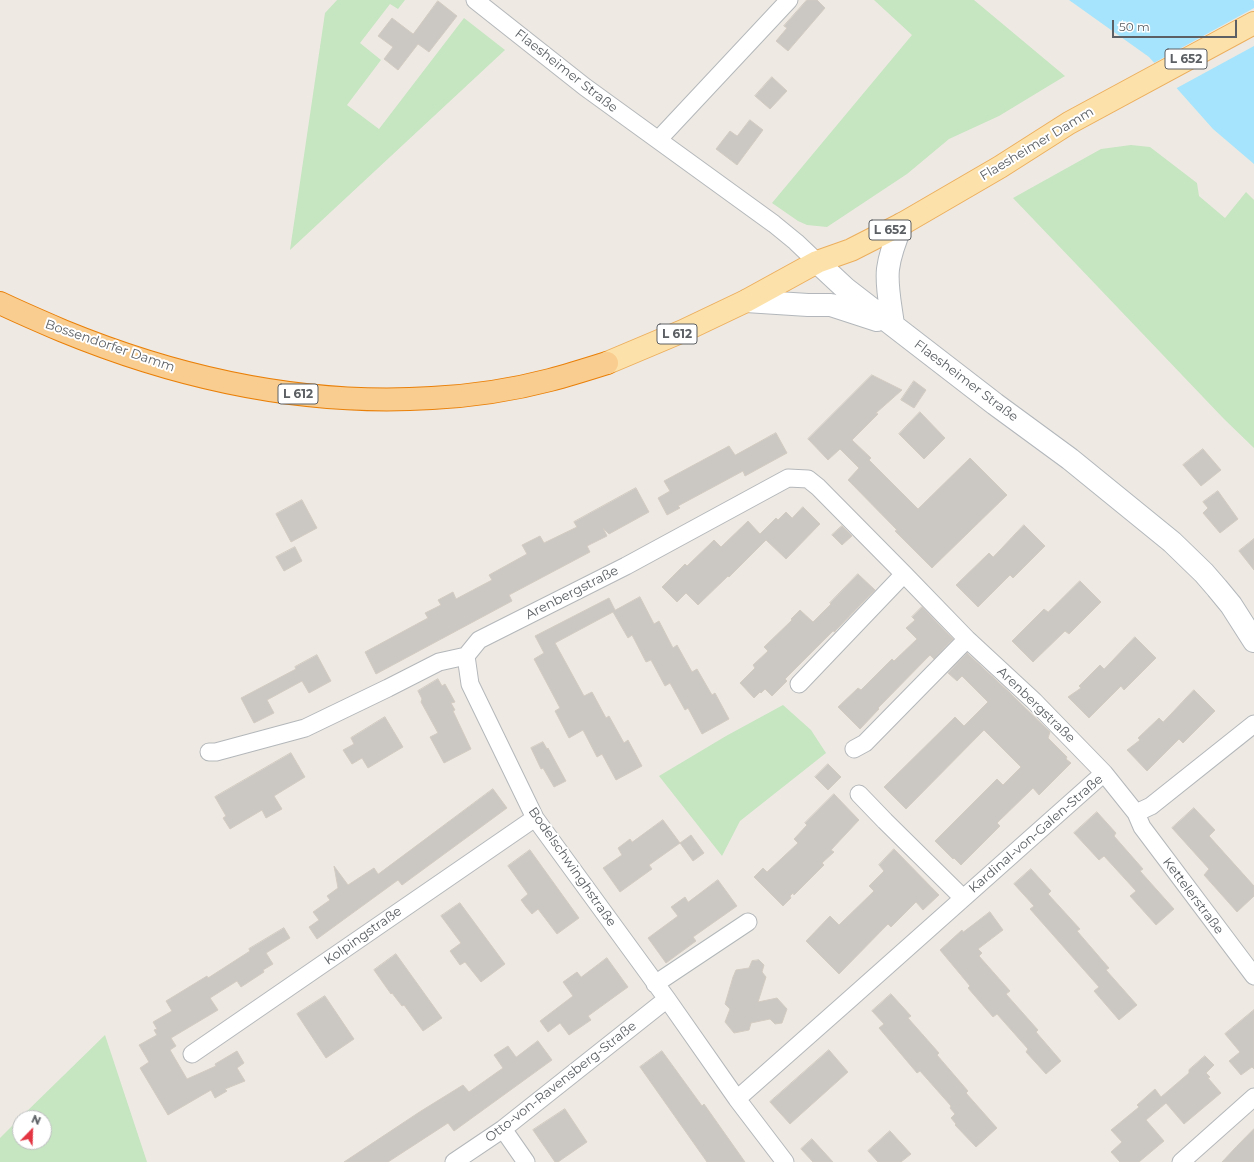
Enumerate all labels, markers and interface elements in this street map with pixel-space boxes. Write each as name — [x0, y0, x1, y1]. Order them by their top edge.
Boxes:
scale bar — [1114, 12, 1239, 38]
text: 50 m — [1119, 19, 1150, 34]
street label: Flaesheimer Straße — [511, 26, 621, 116]
road number: L 652 — [1165, 49, 1207, 69]
street label: Flaesheimer Damm — [977, 104, 1097, 184]
road number: L 652 — [869, 220, 911, 240]
street label: Bossendorfer Damm — [43, 316, 177, 376]
road number: L 612 — [657, 324, 697, 344]
street label: Flaesheimer Straße — [911, 337, 1021, 425]
road number: L 612 — [278, 384, 318, 404]
street label: Arenbergstraße — [523, 563, 621, 623]
street label: Arenbergstraße — [994, 664, 1078, 746]
street label: Kardinal-von-Galen-Straße — [966, 772, 1106, 896]
street label: Bodelschwinghstraße — [525, 804, 619, 930]
street label: Kettelerstraße — [1159, 855, 1227, 937]
street label: Kolpingstraße — [321, 903, 405, 969]
street label: Otto-von-Ravensberg-Straße — [482, 1018, 640, 1146]
north arrow — [12, 1110, 52, 1150]
text: N — [29, 1112, 43, 1128]

